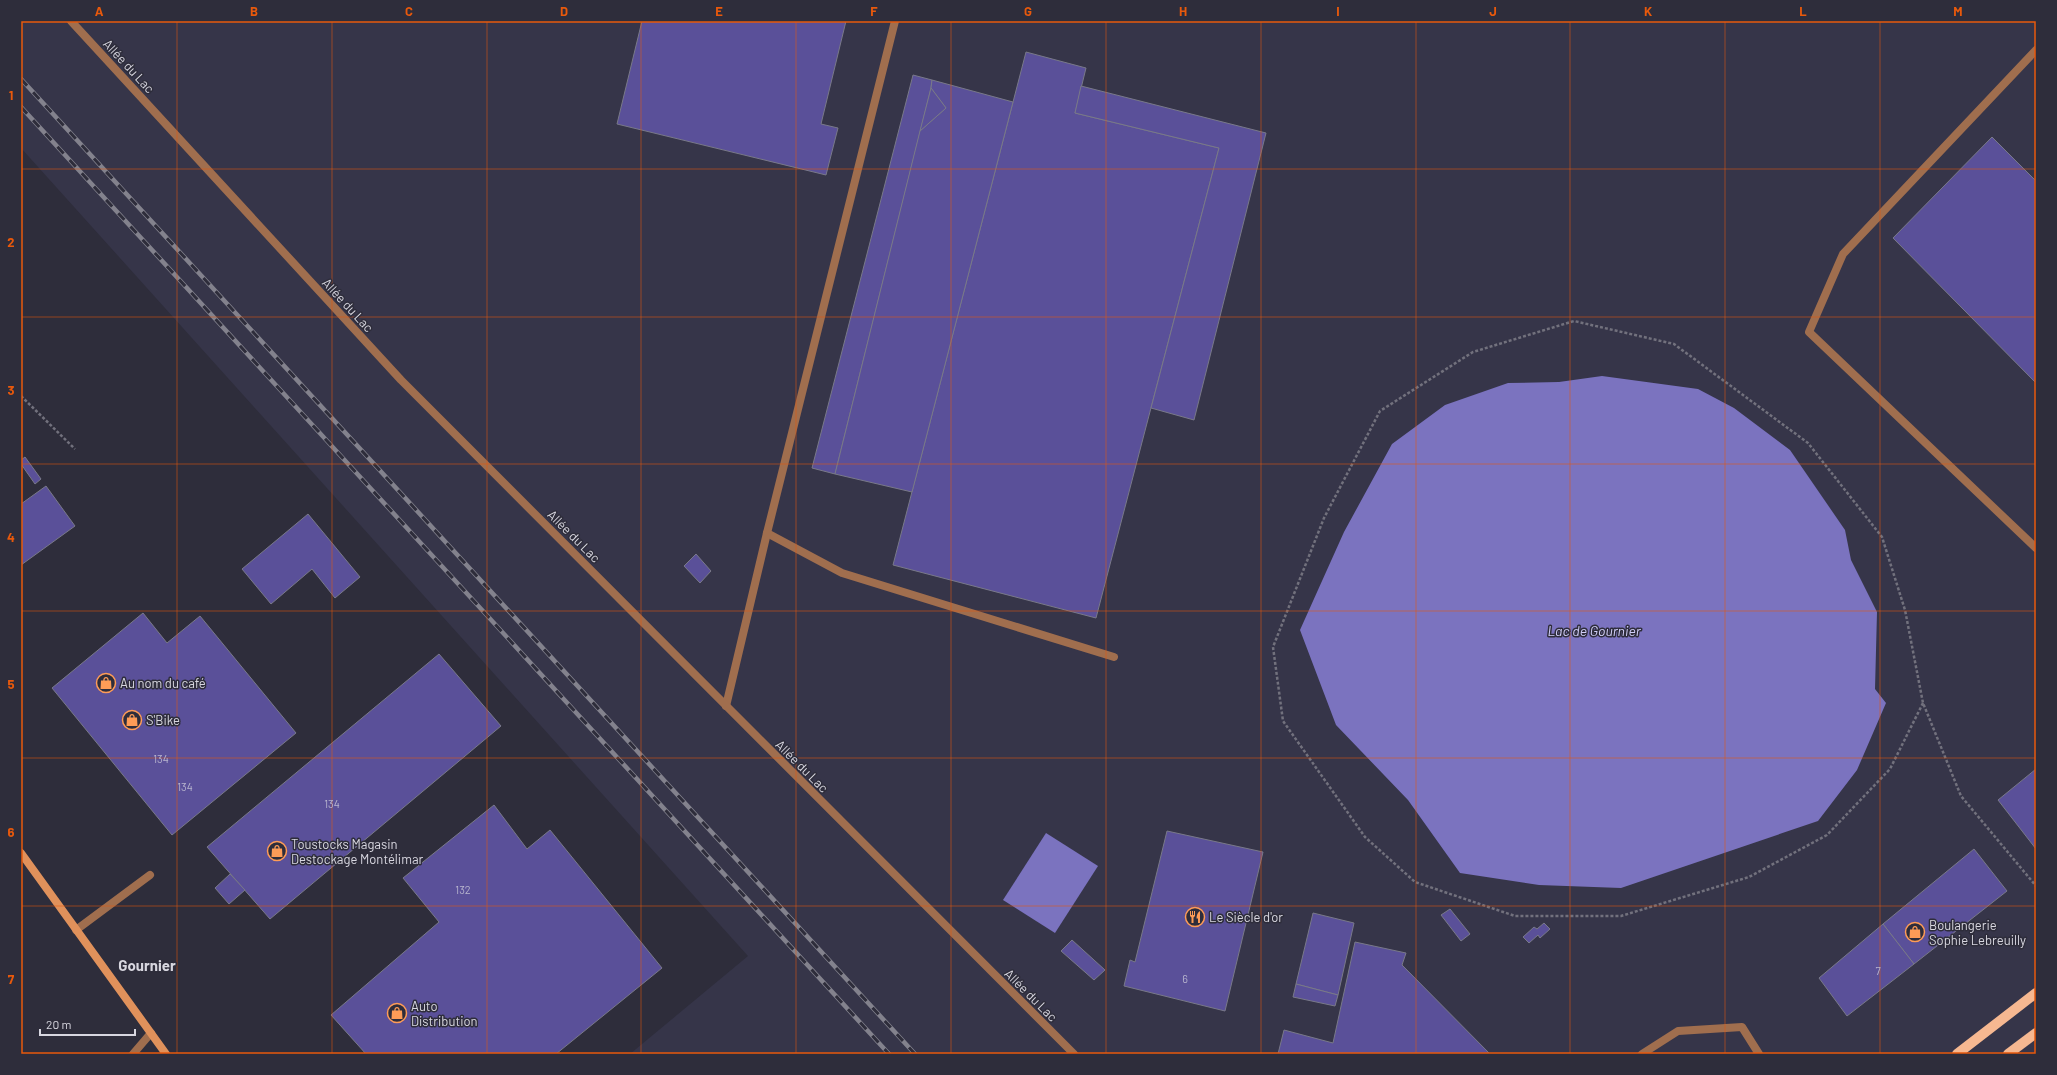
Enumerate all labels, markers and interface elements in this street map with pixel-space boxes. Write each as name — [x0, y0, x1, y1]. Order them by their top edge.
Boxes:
text: A — [95, 3, 104, 19]
text: B — [250, 3, 258, 19]
text: C — [405, 3, 413, 19]
text: D — [560, 3, 568, 19]
text: E — [715, 3, 723, 19]
text: F — [870, 3, 878, 19]
text: G — [1024, 3, 1032, 19]
text: H — [1179, 3, 1187, 19]
text: I — [1336, 3, 1340, 19]
text: J — [1489, 3, 1497, 19]
text: K — [1644, 3, 1652, 19]
text: L — [1799, 3, 1807, 19]
text: M — [1953, 3, 1963, 19]
street label: Allée du Lac — [100, 36, 158, 96]
text: 1 — [9, 87, 13, 103]
text: 2 — [7, 234, 15, 250]
street label: Allée du Lac — [319, 275, 377, 335]
text: 3 — [7, 382, 15, 398]
street label: Allée du Lac — [544, 506, 604, 566]
text: 4 — [7, 529, 15, 545]
water label: Lac de Gournier — [1547, 622, 1642, 639]
shop icon: Au nom du café — [95, 672, 117, 694]
place label: Au nom du café — [120, 675, 206, 691]
text: 5 — [7, 676, 15, 692]
shop icon: S'Bike — [121, 709, 143, 731]
place label: S'Bike — [146, 712, 180, 728]
street label: Allée du Lac — [772, 736, 832, 796]
house number: 134 — [153, 752, 169, 765]
house number: 134 — [177, 780, 193, 793]
house number: 134 — [324, 797, 340, 810]
text: 6 — [8, 824, 15, 840]
place label: Toustocks Magasin Destockage Montélimar — [291, 836, 424, 867]
shop icon: Toustocks Magasin Destockage Montélimar — [266, 840, 288, 862]
house number: 132 — [455, 883, 471, 896]
restaurant icon: Le Siècle d'or — [1184, 906, 1206, 928]
place label: Le Siècle d'or — [1209, 909, 1283, 925]
place label: Boulangerie Sophie Lebreuilly — [1929, 917, 2026, 948]
shop icon: Boulangerie Sophie Lebreuilly — [1904, 921, 1926, 943]
district label: Gournier — [118, 956, 176, 974]
house number: 7 — [1875, 964, 1881, 977]
street label: Allée du Lac — [1001, 965, 1061, 1025]
text: 7 — [8, 971, 15, 987]
house number: 6 — [1182, 972, 1188, 985]
place label: Auto Distribution — [411, 998, 478, 1029]
shop icon: Auto Distribution — [386, 1002, 408, 1024]
scale bar — [40, 1011, 135, 1037]
text: 20 m — [46, 1017, 72, 1031]

